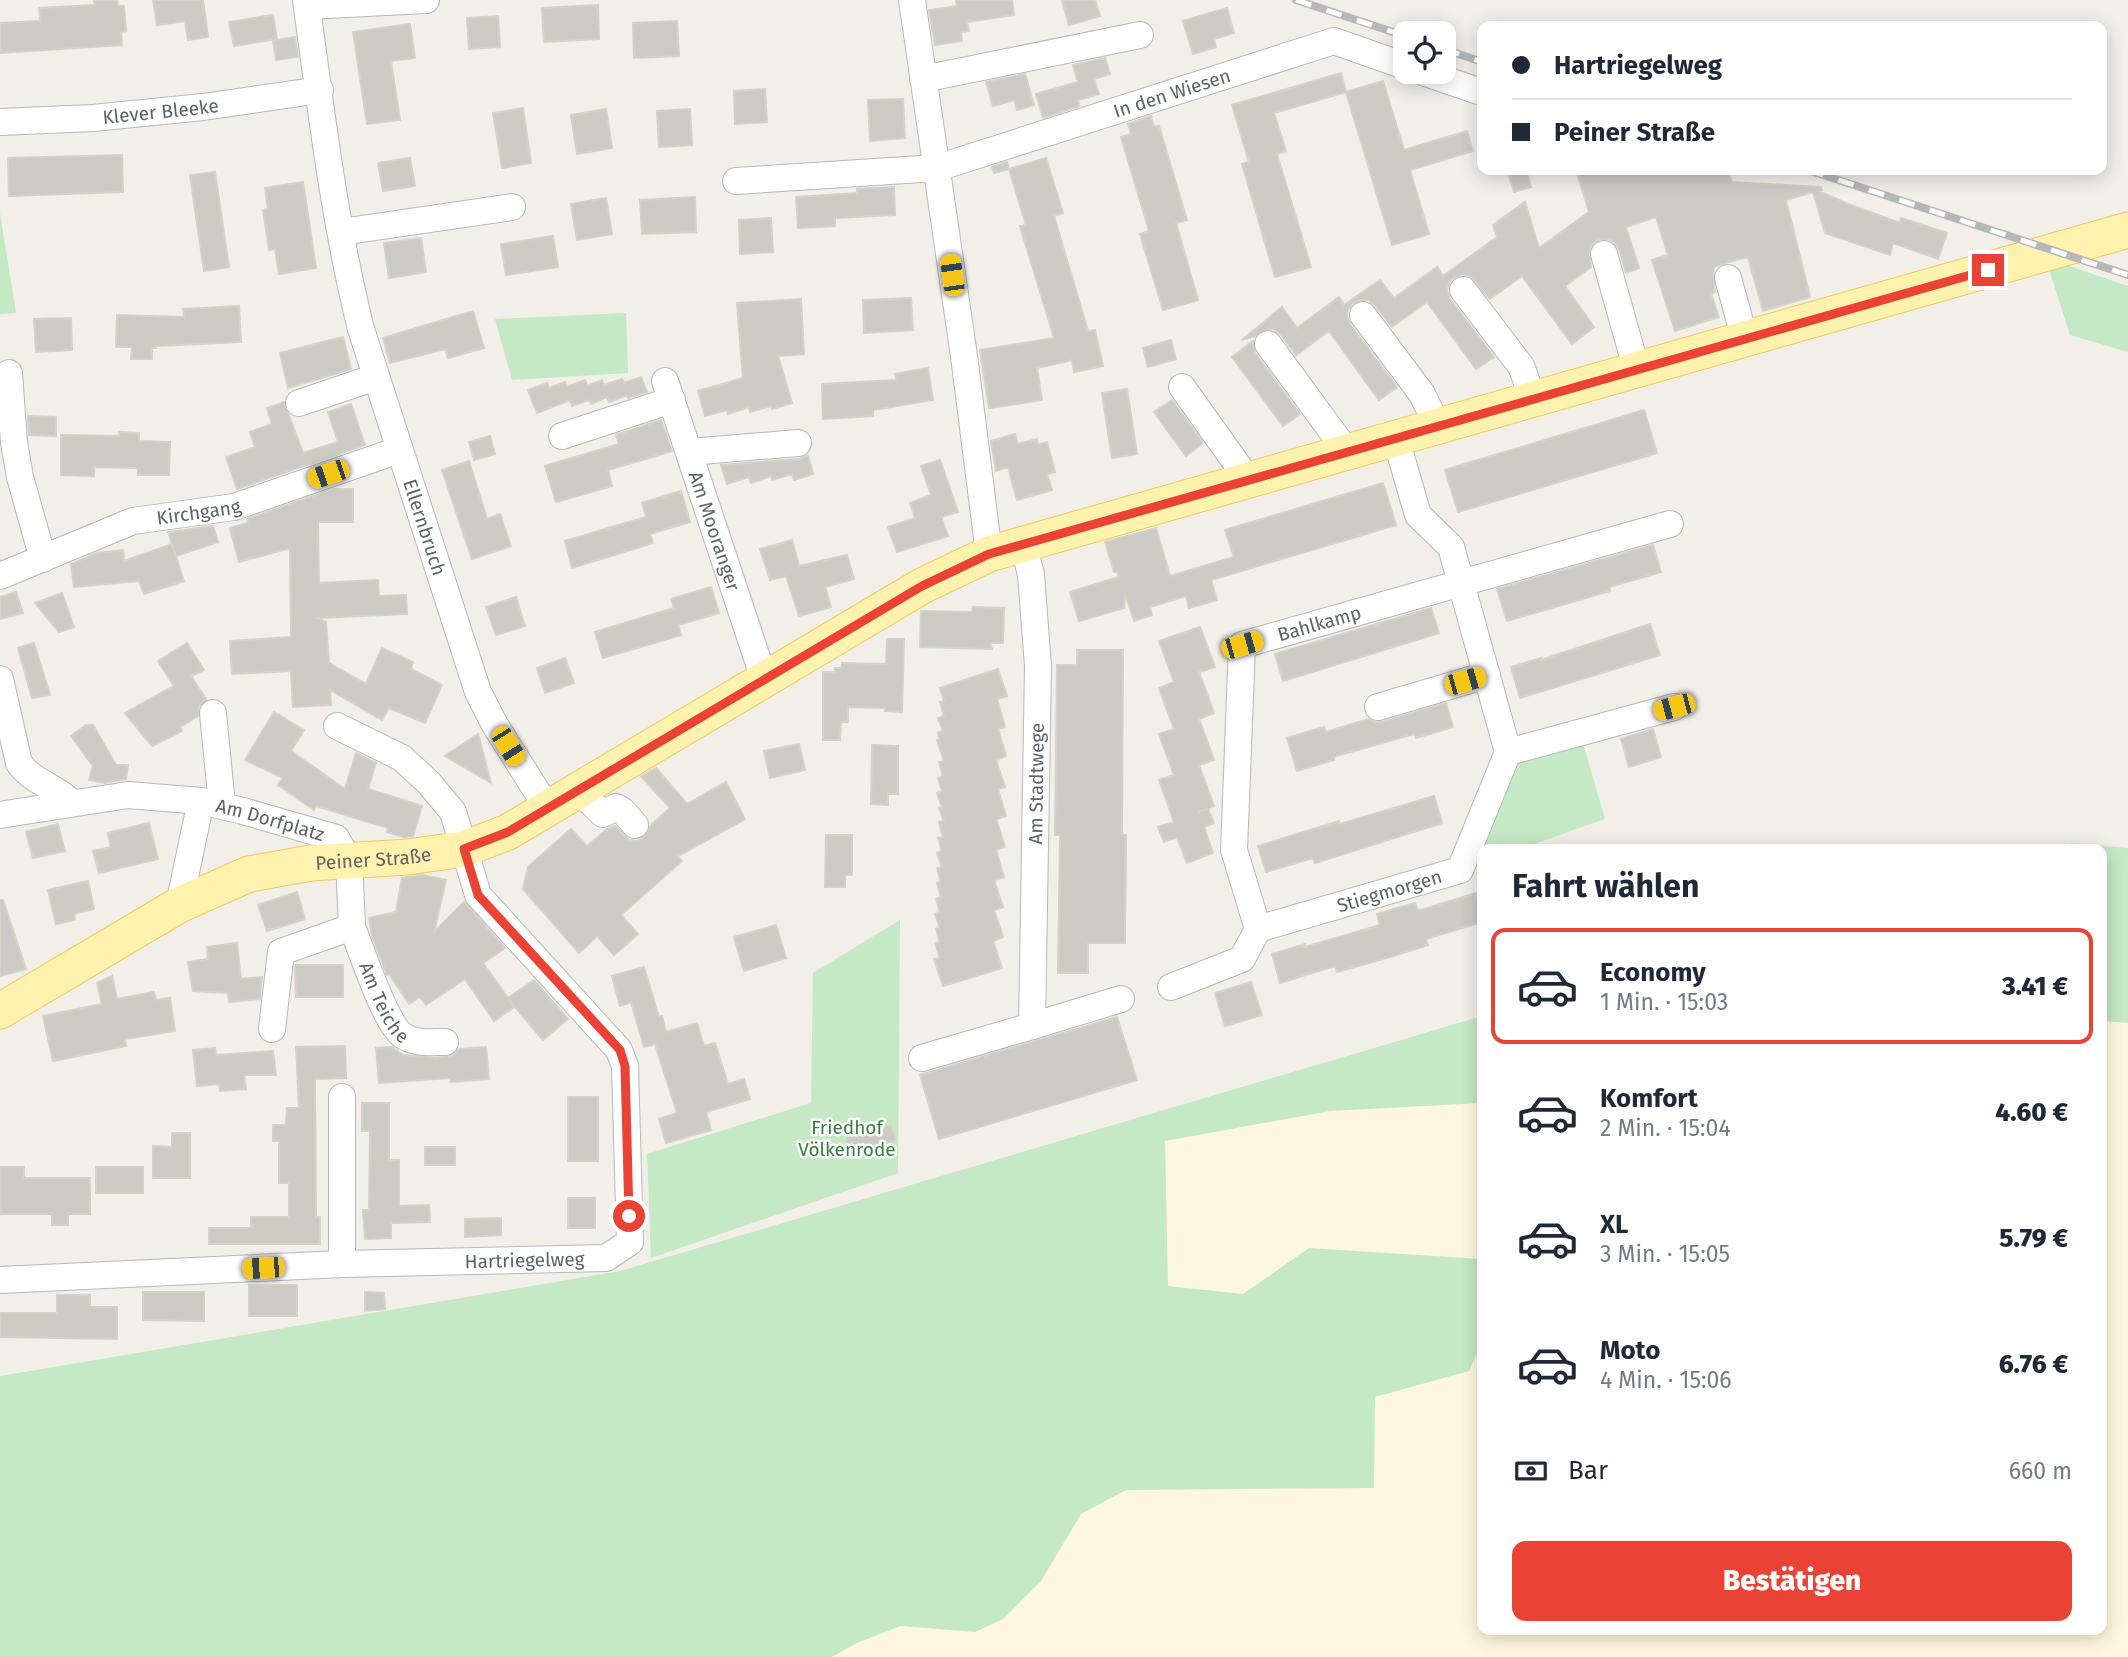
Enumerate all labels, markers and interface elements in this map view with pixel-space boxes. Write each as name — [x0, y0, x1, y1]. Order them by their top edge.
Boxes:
map controls — [1393, 21, 1456, 84]
button: locate — [1393, 21, 1456, 84]
text: Hartriegelweg — [1554, 50, 1722, 81]
street label: In den Wiesen — [1111, 64, 1233, 123]
street label: Klever Bleeke — [101, 94, 220, 129]
text: Peiner Straße — [1554, 117, 1715, 148]
car — [939, 253, 966, 297]
route end — [1972, 254, 2004, 286]
car — [305, 457, 352, 491]
street label: Am Mooranger — [684, 468, 745, 595]
street label: Ellernbruch — [398, 476, 451, 578]
street label: Kirchgang — [155, 494, 244, 530]
street label: Bahlkamp — [1275, 601, 1364, 646]
car — [1219, 629, 1266, 661]
car — [1442, 665, 1489, 697]
car — [1651, 691, 1698, 723]
car — [488, 723, 529, 769]
street label: Am Stadtwege — [1024, 723, 1049, 845]
street label: Am Dorfplatz — [214, 794, 327, 846]
street label: Peiner Straße — [315, 843, 433, 875]
street label: Stiegmorgen — [1334, 865, 1445, 917]
text: Fahrt wählen — [1512, 867, 1699, 905]
icon: car — [1516, 955, 1579, 1018]
text: Economy — [1600, 957, 1706, 988]
street label: Am Teiche — [354, 959, 413, 1048]
text: 3.41 € — [2002, 971, 2068, 1002]
text: 1 Min. · 15:03 — [1600, 988, 1728, 1016]
icon: car — [1516, 1081, 1579, 1144]
text: Komfort — [1600, 1083, 1698, 1114]
text: 4.60 € — [1995, 1097, 2068, 1128]
text: 2 Min. · 15:04 — [1600, 1114, 1731, 1142]
park label: Friedhof Völkenrode — [798, 1116, 896, 1161]
route start — [613, 1200, 645, 1232]
icon: car — [1516, 1207, 1579, 1270]
text: XL — [1600, 1209, 1628, 1240]
text: 5.79 € — [1999, 1223, 2068, 1254]
text: 3 Min. · 15:05 — [1600, 1240, 1730, 1268]
street label: Hartriegelweg — [464, 1247, 585, 1273]
car — [242, 1256, 285, 1280]
icon: car — [1516, 1333, 1579, 1396]
text: Moto — [1600, 1335, 1660, 1366]
text: 6.76 € — [1999, 1349, 2068, 1380]
text: 4 Min. · 15:06 — [1600, 1366, 1732, 1394]
icon: cash — [1512, 1452, 1550, 1490]
text: Bar — [1568, 1455, 1608, 1486]
text: 660 m — [2009, 1457, 2072, 1485]
button: Bestätigen — [1512, 1541, 2072, 1621]

